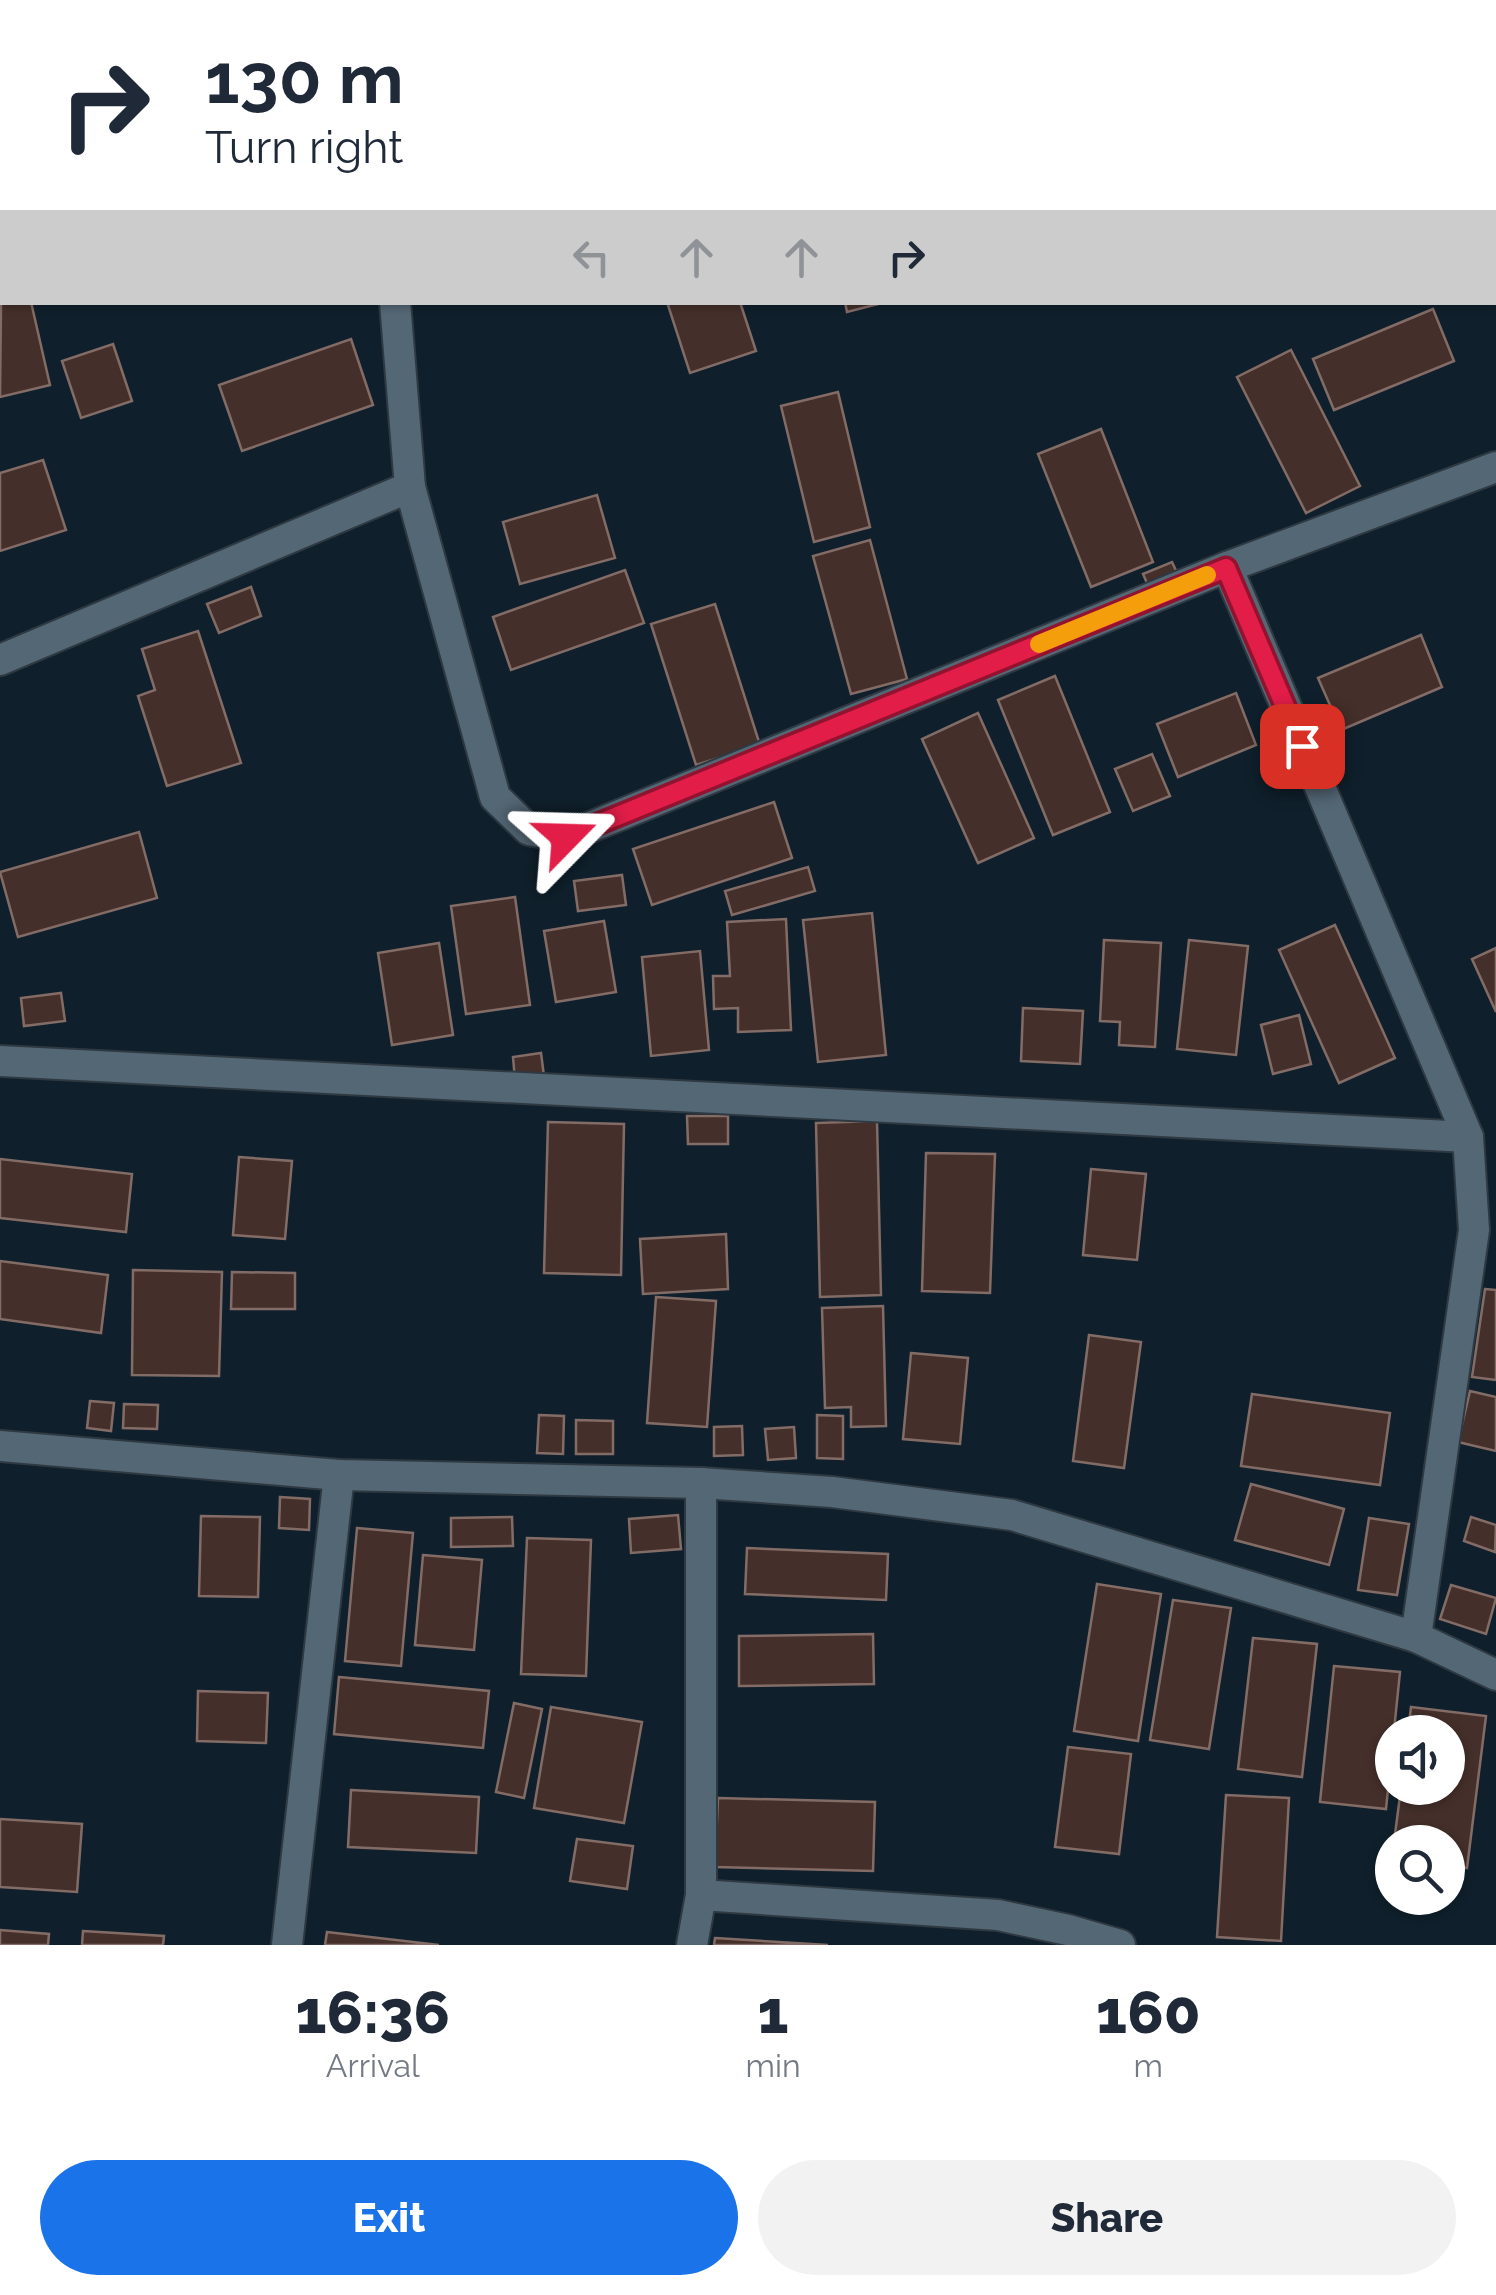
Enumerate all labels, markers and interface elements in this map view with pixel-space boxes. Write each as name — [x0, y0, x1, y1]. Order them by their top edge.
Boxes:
text: 130 m — [205, 37, 404, 119]
icon: right — [40, 40, 170, 170]
text: Turn right — [205, 121, 403, 174]
icon: left — [564, 230, 619, 285]
icon: ahead — [669, 230, 724, 285]
icon: ahead — [774, 230, 829, 285]
icon: right — [879, 230, 934, 285]
pin — [1260, 704, 1345, 789]
icon: arrive — [1275, 719, 1330, 774]
position arrow — [514, 785, 618, 889]
map controls — [1375, 1715, 1465, 1915]
button: sound — [1375, 1715, 1465, 1805]
button: search — [1375, 1825, 1465, 1915]
text: 16:36 — [295, 1977, 450, 2047]
text: 1 — [758, 1977, 789, 2047]
text: 160 — [1096, 1977, 1200, 2047]
text: Arrival — [326, 2047, 420, 2084]
text: min — [746, 2047, 801, 2084]
text: m — [1134, 2047, 1163, 2084]
button: Exit — [40, 2160, 738, 2275]
button: Share — [758, 2160, 1456, 2275]

